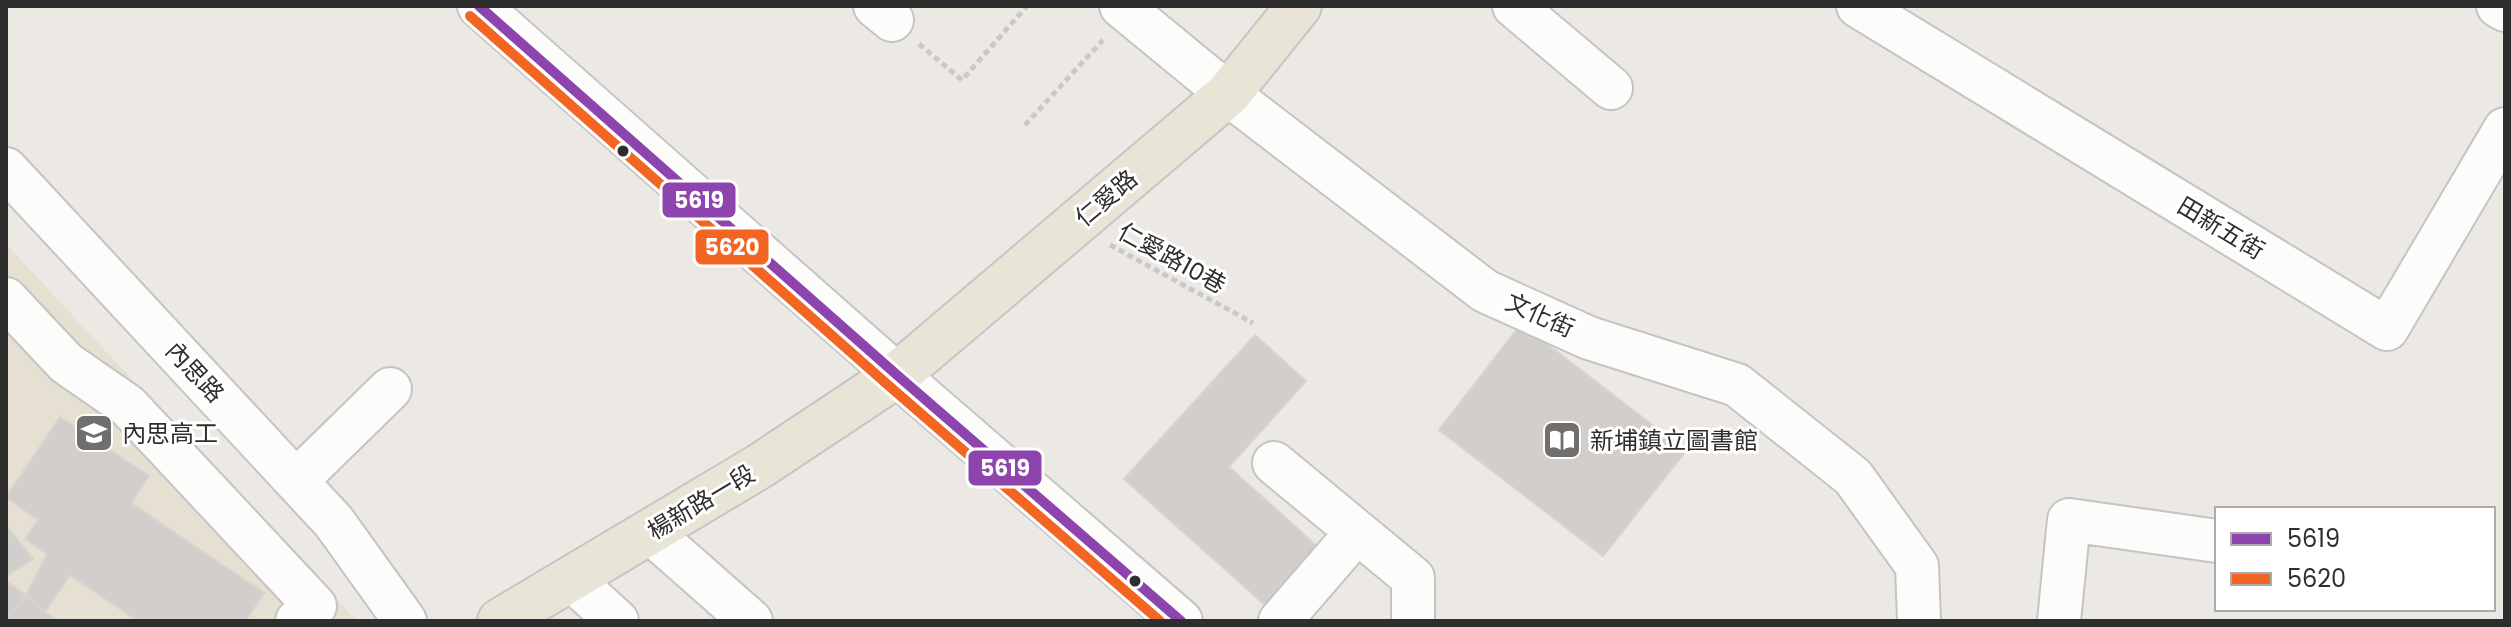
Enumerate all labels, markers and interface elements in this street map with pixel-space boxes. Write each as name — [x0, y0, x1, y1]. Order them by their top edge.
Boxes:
unlabelled marker — [615, 143, 631, 159]
street label: 仁愛路 — [1068, 162, 1144, 234]
line badge: 5619 — [661, 181, 737, 219]
text: 5619 — [674, 185, 724, 216]
street label: 田新五街 — [2171, 189, 2271, 267]
street label: 仁愛路10巷 — [1112, 215, 1232, 301]
line badge: 5620 — [694, 228, 770, 266]
text: 5620 — [704, 232, 760, 263]
street label: 文化街 — [1500, 285, 1580, 345]
street label: 內思路 — [158, 334, 232, 410]
school or university icon: 內思高工 — [73, 412, 115, 454]
place label: 內思高工 — [122, 417, 218, 450]
library icon: 新埔鎮立圖書館 — [1541, 419, 1583, 461]
place label: 新埔鎮立圖書館 — [1590, 424, 1758, 457]
line badge: 5619 — [967, 449, 1043, 487]
text: 5619 — [980, 453, 1030, 484]
street label: 楊新路一段 — [641, 457, 761, 547]
legend — [2215, 507, 2495, 611]
text: 5619 — [2287, 522, 2340, 555]
text: 5620 — [2287, 562, 2346, 595]
unlabelled marker — [1127, 573, 1143, 589]

